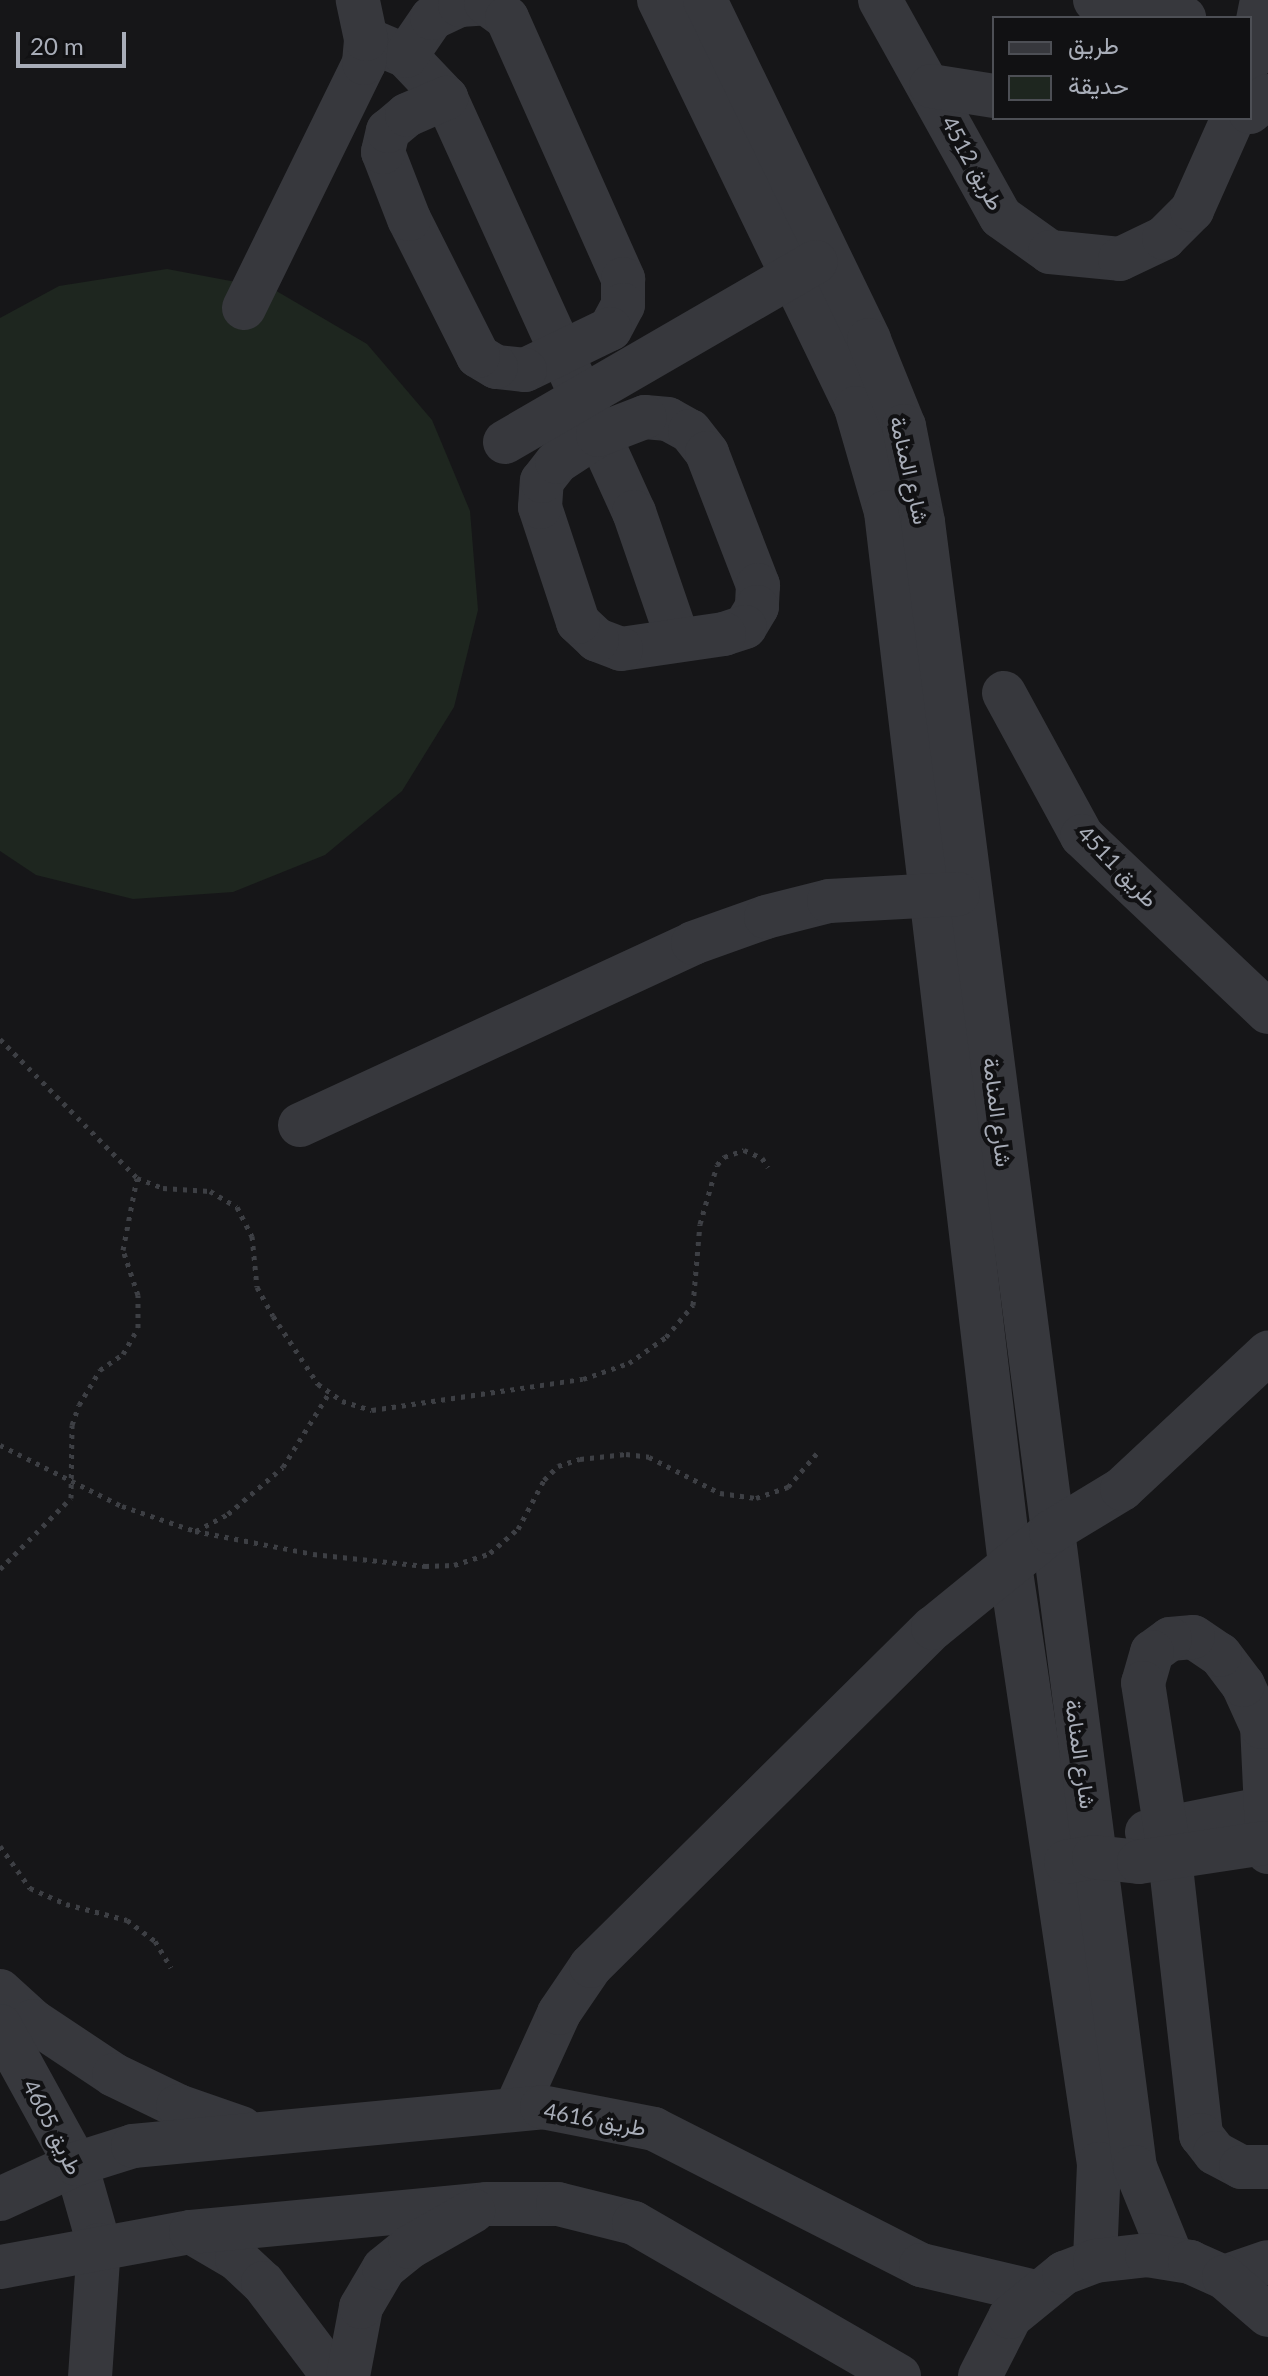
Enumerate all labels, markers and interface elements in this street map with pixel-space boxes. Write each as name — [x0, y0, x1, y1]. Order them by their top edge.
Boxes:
scale bar — [20, 16, 130, 66]
legend — [992, 16, 1252, 120]
text: طريق — [1068, 30, 1119, 59]
text: 20 m — [30, 31, 84, 60]
text: حديقة — [1068, 70, 1129, 99]
street label: طريق 4512 — [936, 111, 1010, 215]
street label: شارع المنامة — [885, 413, 935, 527]
street label: طريق 4511 — [1073, 820, 1163, 912]
street label: شارع المنامة — [978, 1056, 1018, 1168]
street label: شارع المنامة — [1060, 1698, 1102, 1810]
street label: طريق 4605 — [18, 2075, 88, 2179]
street label: طريق 4616 — [542, 2097, 648, 2141]

